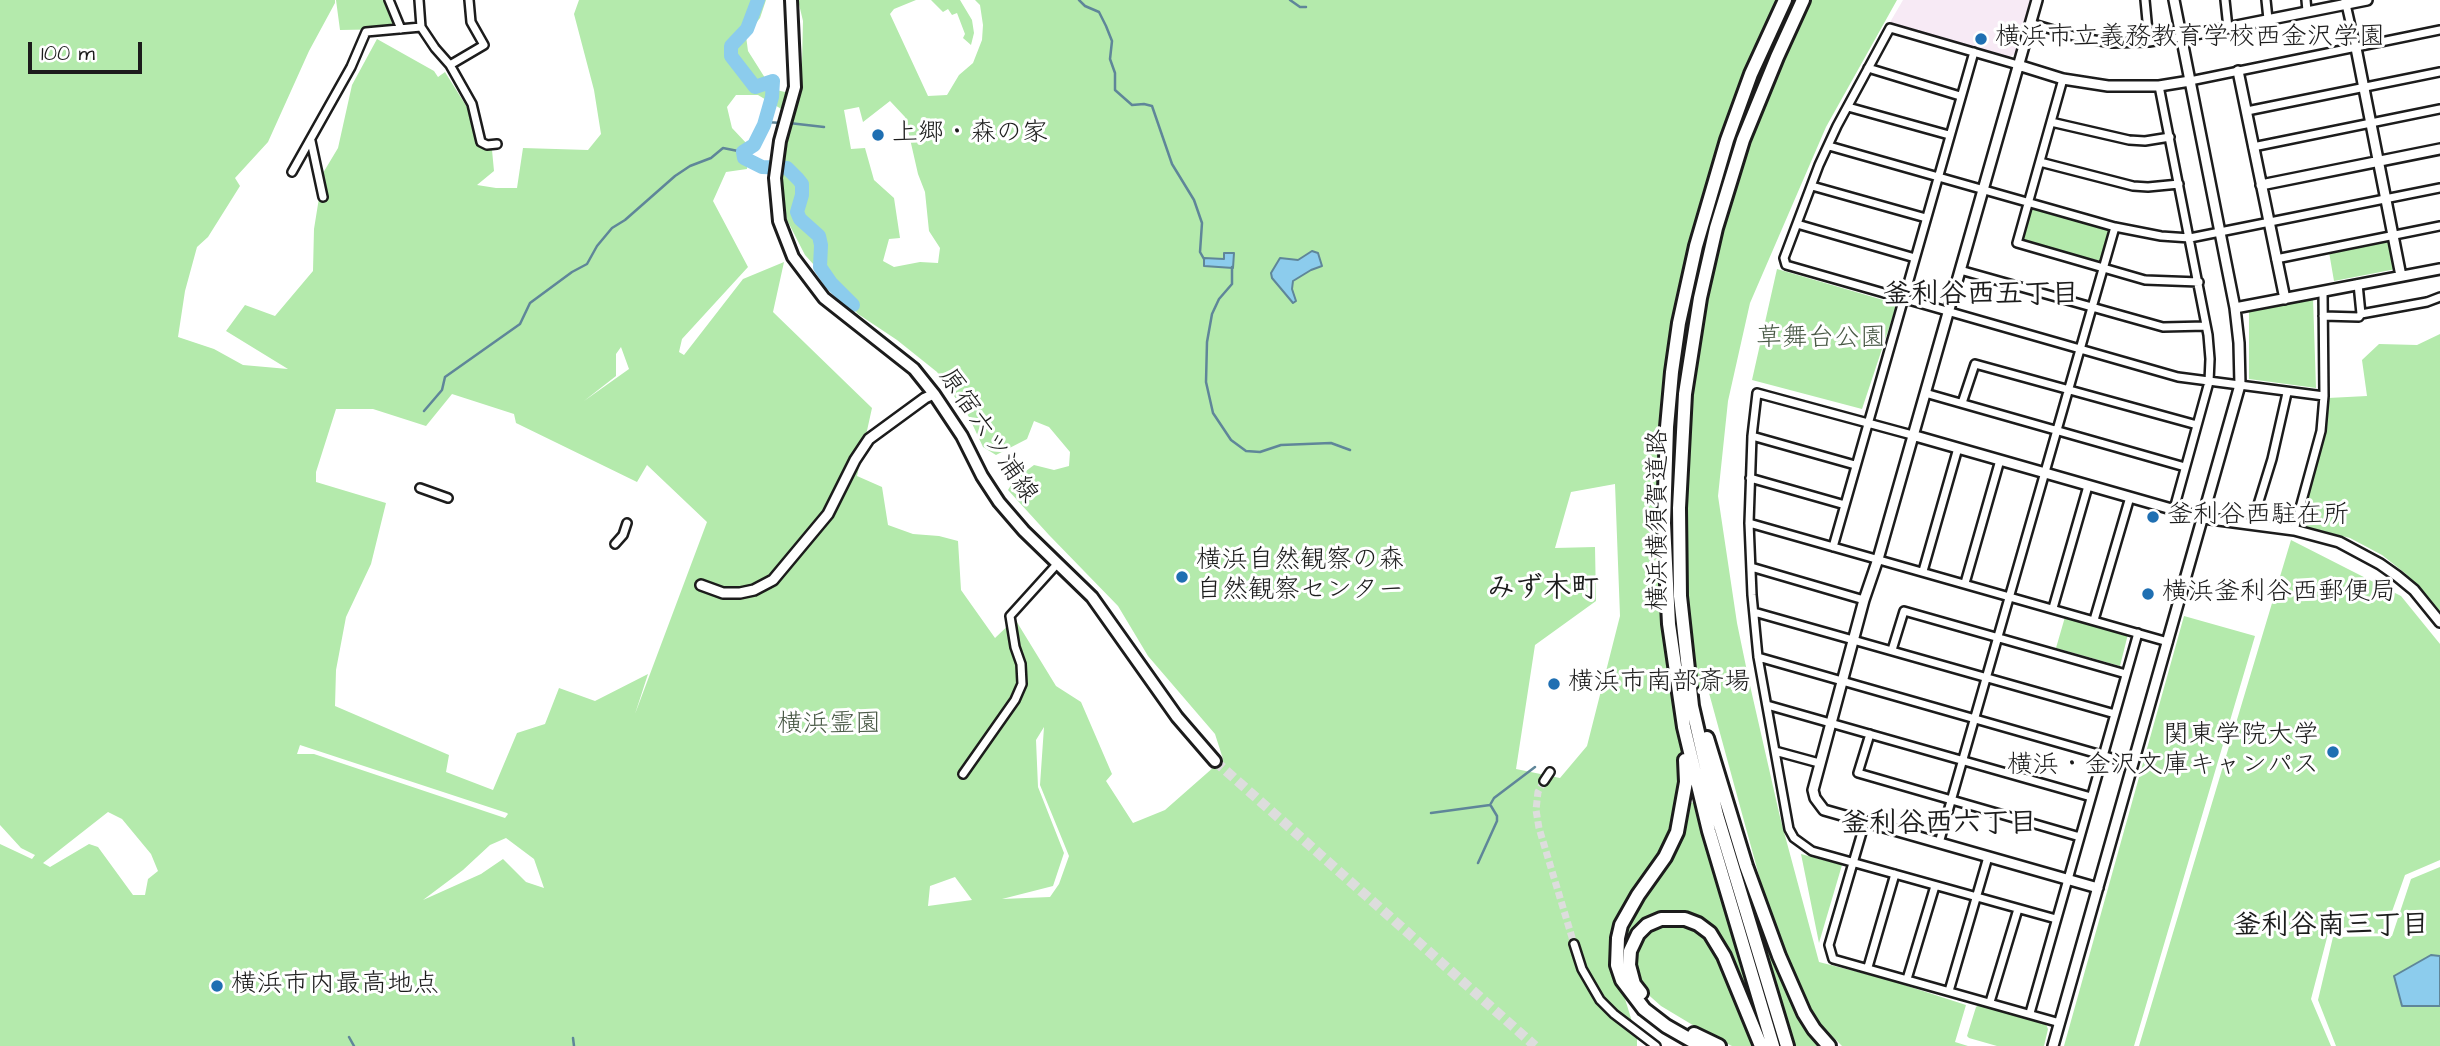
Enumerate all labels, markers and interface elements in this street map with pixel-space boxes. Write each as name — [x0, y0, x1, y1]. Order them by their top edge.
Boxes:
place label: 横浜市立義務教育学校西金沢学園 — [1995, 23, 2385, 55]
scale bar — [32, 28, 145, 72]
marker: 横浜市立義務教育学校西金沢学園 — [1973, 31, 1989, 47]
text: 100 m — [41, 39, 95, 68]
place label: 上郷・森の家 — [892, 119, 1048, 151]
marker: 上郷・森の家 — [870, 127, 886, 143]
district label: 釜利谷西五丁目 — [1883, 279, 2079, 313]
park label: 草舞台公園 — [1756, 324, 1886, 356]
street label: 原宿六ツ浦線 — [930, 363, 1044, 509]
street label: 横浜横須賀道路 — [1644, 429, 1676, 611]
place label: 釜利谷西駐在所 — [2167, 501, 2349, 533]
marker: 釜利谷西駐在所 — [2145, 509, 2161, 525]
place label: 横浜自然観察の森 自然観察センター — [1196, 546, 1404, 608]
marker: 横浜自然観察の森 自然観察センター — [1174, 569, 1190, 585]
district label: みず木町 — [1487, 573, 1599, 607]
place label: 横浜釜利谷西郵便局 — [2162, 578, 2396, 610]
marker: 横浜釜利谷西郵便局 — [2140, 586, 2156, 602]
place label: 横浜市南部斎場 — [1568, 668, 1750, 700]
marker: 横浜市南部斎場 — [1546, 676, 1562, 692]
park label: 横浜霊園 — [777, 710, 881, 742]
place label: 関東学院大学 横浜・金沢文庫キャンパス — [2007, 721, 2319, 782]
marker: 関東学院大学 横浜・金沢文庫キャンパス — [2325, 744, 2341, 760]
district label: 釜利谷西六丁目 — [1841, 808, 2037, 842]
district label: 釜利谷南三丁目 — [2233, 910, 2429, 944]
place label: 横浜市内最高地点 — [231, 970, 439, 1002]
marker: 横浜市内最高地点 — [209, 978, 225, 994]

